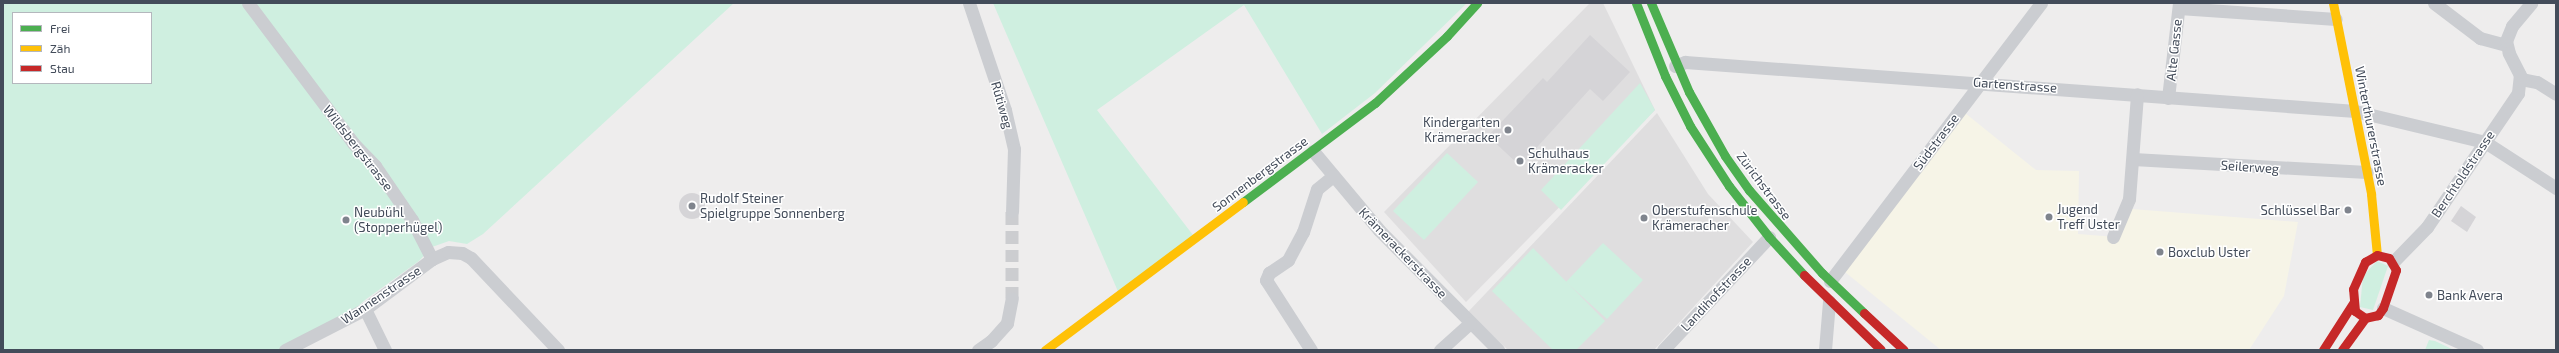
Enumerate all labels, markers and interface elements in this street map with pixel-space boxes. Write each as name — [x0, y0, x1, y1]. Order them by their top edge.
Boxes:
legend — [12, 12, 152, 84]
street label: Alte Gasse — [2163, 18, 2185, 82]
text: Frei — [50, 21, 70, 35]
text: Zäh — [50, 41, 70, 55]
text: Stau — [50, 61, 75, 75]
street label: Winterthurerstrasse — [2352, 65, 2390, 187]
street label: Gartenstrasse — [1973, 74, 2057, 96]
street label: Rütiweg — [988, 80, 1016, 130]
street label: Wildsbergstrasse — [320, 102, 396, 194]
street label: Südstrasse — [1910, 111, 1962, 173]
place label: Kindergarten Krämeracker — [1423, 115, 1500, 146]
marker: Kindergarten Krämeracker — [1503, 125, 1513, 135]
street label: Berchtoldstrasse — [2428, 127, 2498, 221]
street label: Sonnenbergstrasse — [1209, 133, 1311, 215]
place label: Schulhaus Krämeracker — [1528, 146, 1604, 177]
street label: Zürichstrasse — [1733, 149, 1795, 223]
marker: Schulhaus Krämeracker — [1515, 156, 1525, 166]
street label: Seilerweg — [2220, 157, 2280, 177]
place label: Rudolf Steiner Spielgruppe Sonnenberg — [700, 191, 845, 222]
marker: Rudolf Steiner Spielgruppe Sonnenberg — [687, 201, 697, 211]
place label: Jugend Treff Uster — [2057, 202, 2120, 233]
place label: Schlüssel Bar — [2260, 202, 2340, 218]
place label: Oberstufenschule Krämeracher — [1652, 203, 1757, 234]
street label: Krämerackerstrasse — [1356, 204, 1450, 302]
place label: Neubühl (Stopperhügel) — [354, 205, 442, 236]
marker: Schlüssel Bar — [2343, 205, 2353, 215]
marker: Jugend Treff Uster — [2044, 212, 2054, 222]
marker: Oberstufenschule Krämeracher — [1639, 213, 1649, 223]
marker: Neubühl (Stopperhügel) — [341, 215, 351, 225]
place label: Boxclub Uster — [2168, 244, 2250, 260]
marker: Boxclub Uster — [2155, 247, 2165, 257]
street label: Landihofstrasse — [1678, 254, 1754, 334]
street label: Wannenstrasse — [338, 263, 424, 327]
place label: Bank Avera — [2437, 287, 2503, 303]
marker: Bank Avera — [2424, 290, 2434, 300]

